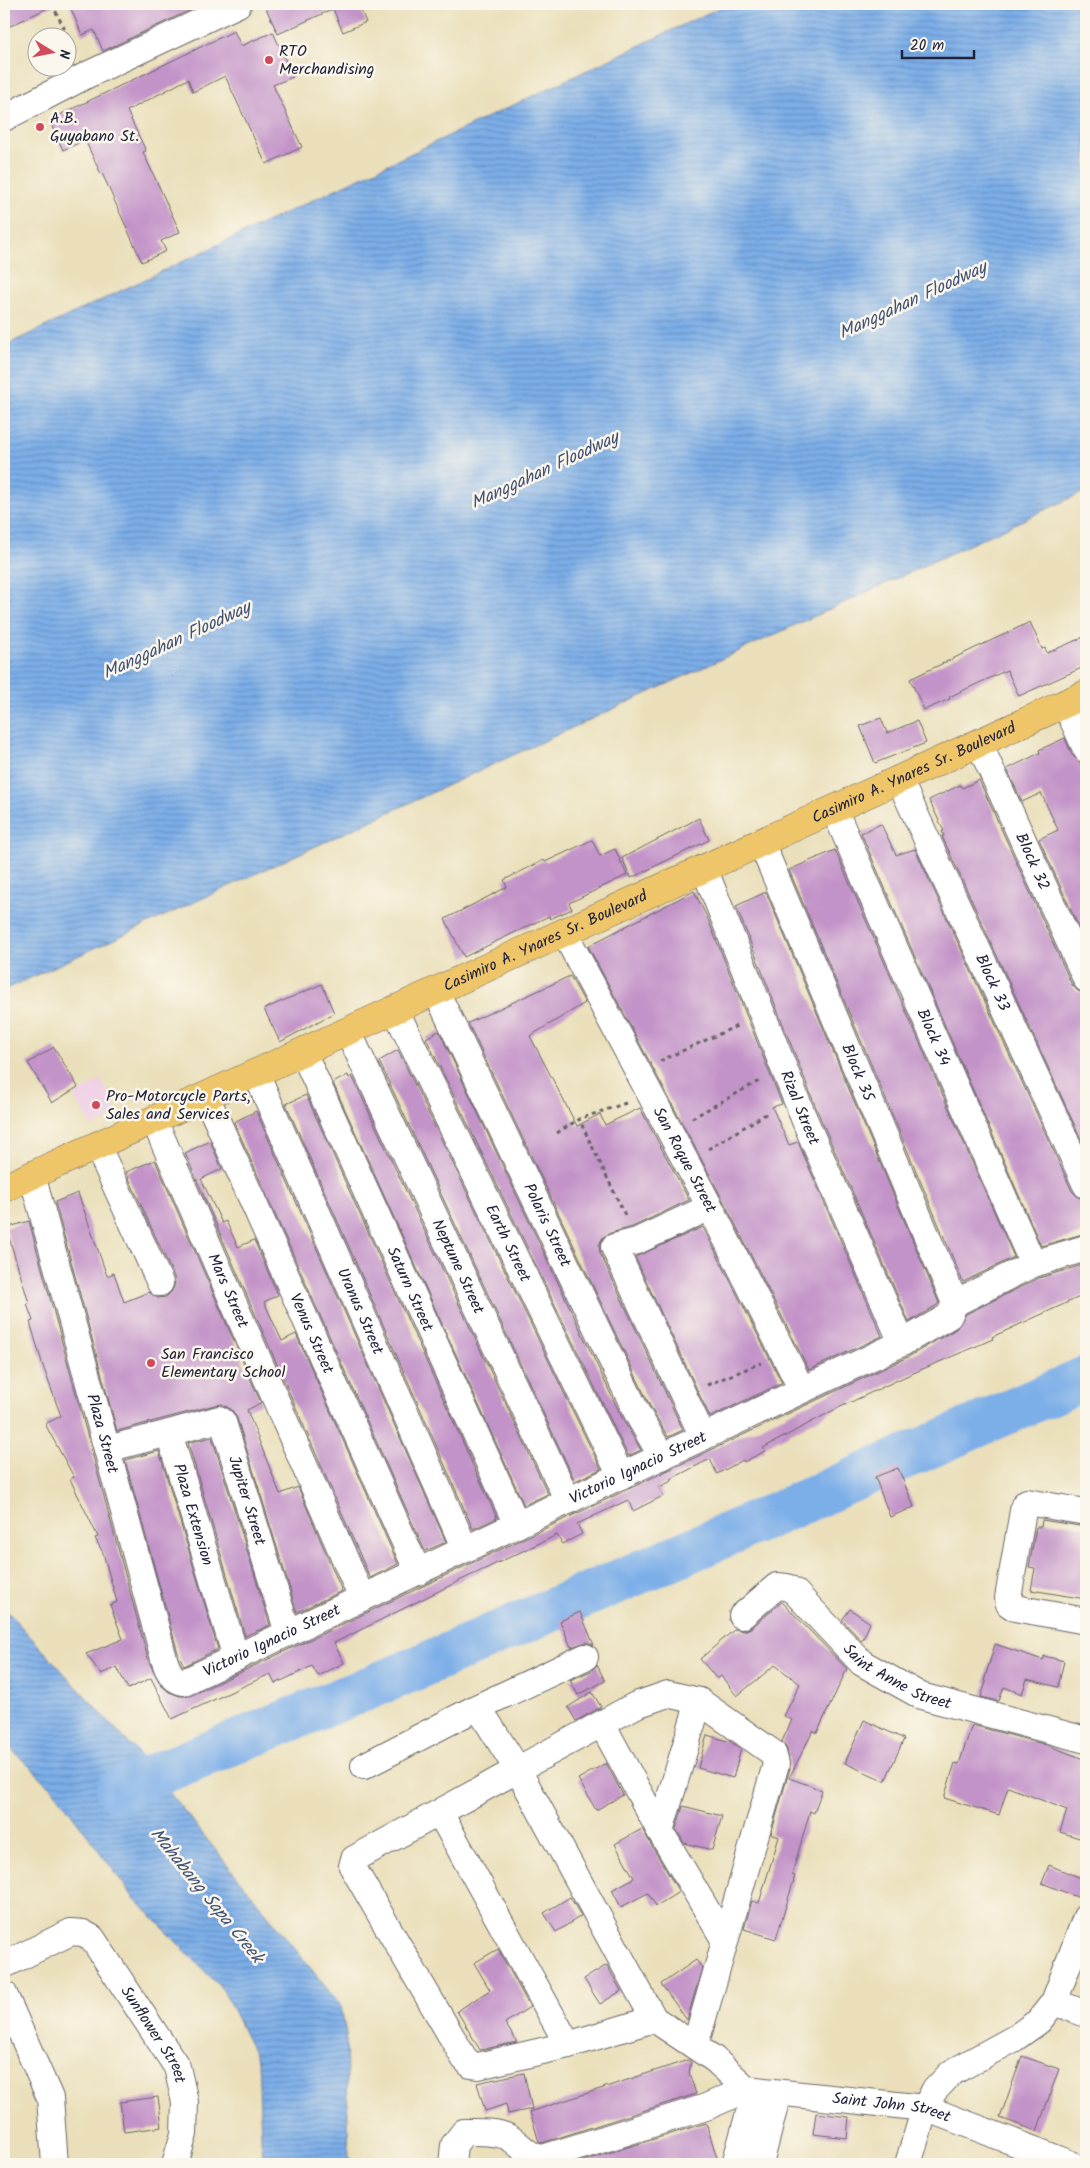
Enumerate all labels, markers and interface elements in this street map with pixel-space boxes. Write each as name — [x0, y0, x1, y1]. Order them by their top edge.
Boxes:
north arrow — [28, 28, 78, 78]
scale bar — [902, 28, 975, 60]
text: 20 m — [910, 34, 944, 58]
place label: RTO Merchandising — [279, 39, 374, 82]
text: N — [52, 48, 75, 61]
marker: RTO Merchandising — [263, 54, 275, 66]
place label: A.B. Guyabano St. — [50, 106, 139, 149]
marker: A.B. Guyabano St. — [34, 121, 46, 133]
water label: Manggahan Floodway — [834, 253, 994, 348]
water label: Manggahan Floodway — [466, 423, 626, 518]
water label: Manggahan Floodway — [98, 593, 258, 688]
street label: Casimiro A. Ynares Sr. Boulevard — [807, 715, 1021, 830]
street label: Block 32 — [1009, 829, 1057, 894]
street label: Casimiro A. Ynares Sr. Boulevard — [439, 883, 652, 998]
street label: Block 33 — [969, 950, 1017, 1015]
street label: Block 34 — [910, 1004, 957, 1070]
street label: Block 35 — [835, 1040, 882, 1106]
street label: Rizal Street — [773, 1066, 827, 1150]
place label: Pro-Motorcycle Parts, Sales and Services — [106, 1084, 251, 1127]
marker: Pro-Motorcycle Parts, Sales and Services — [90, 1099, 102, 1111]
street label: San Roque Street — [646, 1102, 724, 1218]
street label: Polaris Street — [517, 1179, 578, 1272]
street label: Earth Street — [479, 1200, 538, 1287]
street label: Neptune Street — [425, 1215, 492, 1319]
street label: Saturn Street — [380, 1242, 441, 1336]
street label: Mars Street — [201, 1249, 256, 1333]
street label: Uranus Street — [330, 1264, 391, 1359]
street label: Venus Street — [283, 1289, 341, 1379]
place label: San Francisco Elementary School — [161, 1342, 286, 1385]
marker: San Francisco Elementary School — [145, 1357, 157, 1369]
street label: Plaza Street — [80, 1391, 126, 1477]
street label: Victorio Ignacio Street — [565, 1424, 712, 1511]
street label: Jupiter Street — [222, 1453, 273, 1549]
street label: Plaza Extension — [166, 1460, 220, 1569]
street label: Victorio Ignacio Street — [199, 1597, 345, 1684]
street label: Saint Anne Street — [837, 1638, 955, 1716]
water label: Mahabang Sapa Creek — [142, 1822, 272, 1972]
street label: Sunflower Street — [114, 1981, 193, 2086]
street label: Saint John Street — [831, 2086, 955, 2130]

